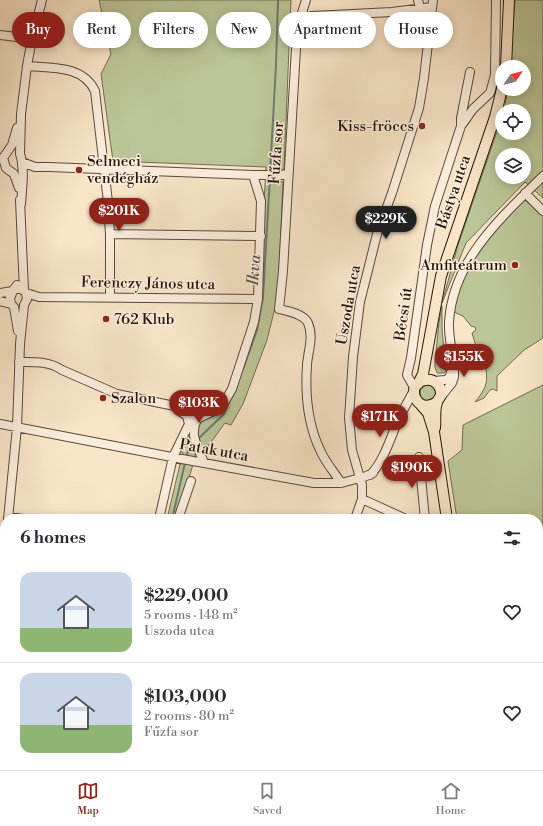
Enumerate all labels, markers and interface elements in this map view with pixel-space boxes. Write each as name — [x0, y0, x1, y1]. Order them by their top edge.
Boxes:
chip: Buy — [12, 12, 65, 48]
chip: Rent — [73, 12, 131, 48]
chip: Filters — [139, 12, 208, 48]
chip: New — [216, 12, 271, 48]
chip: Apartment — [279, 12, 376, 48]
chip: House — [384, 12, 453, 48]
north arrow — [495, 60, 531, 96]
map controls — [495, 60, 531, 184]
button: locate — [495, 104, 531, 140]
place label: Kiss-fröccs — [337, 117, 414, 136]
street label: Fűzfa sor — [265, 120, 288, 185]
marker: Kiss-fröccs — [417, 121, 427, 131]
button: layers — [495, 148, 531, 184]
place label: Selmeci vendégház — [86, 152, 158, 188]
street label: Bástya utca — [432, 152, 475, 233]
marker: Selmeci vendégház — [74, 165, 84, 175]
pin: $201K — [91, 198, 147, 232]
text: $201K — [98, 203, 140, 219]
pin: $229K — [358, 206, 414, 240]
text: $229K — [365, 211, 407, 227]
water label: Ikva — [243, 254, 265, 287]
place label: Amfiteátrum — [419, 256, 507, 275]
marker: Amfiteátrum — [510, 260, 520, 270]
street label: Uszoda utca — [332, 263, 365, 347]
street label: Ferenczy János utca — [81, 273, 216, 294]
street label: Bécsi út — [390, 285, 417, 343]
place label: 762 Klub — [114, 310, 174, 329]
marker: 762 Klub — [101, 314, 111, 324]
pin: $155K — [436, 344, 492, 378]
text: $155K — [444, 349, 484, 365]
place label: Szalon — [111, 389, 156, 408]
pin: $103K — [171, 390, 227, 424]
marker: Szalon — [98, 393, 108, 403]
text: $103K — [178, 395, 220, 411]
pin: $171K — [352, 404, 408, 438]
text: $171K — [361, 409, 399, 425]
street label: Patak utca — [178, 435, 250, 466]
pin: $190K — [384, 455, 440, 489]
text: $190K — [391, 460, 433, 476]
text: 6 homes — [20, 527, 86, 549]
icon: filters — [501, 527, 523, 549]
text: $229,000 — [144, 585, 228, 607]
icon: home — [52, 588, 100, 636]
icon: heart — [501, 601, 523, 623]
text: 5 rooms · 148 m² — [144, 607, 238, 623]
text: Uszoda utca — [144, 623, 214, 639]
text: $103,000 — [144, 686, 227, 708]
icon: home — [52, 689, 100, 737]
icon: heart — [501, 702, 523, 724]
text: 2 rooms · 80 m² — [144, 708, 234, 724]
text: Fűzfa sor — [144, 724, 199, 740]
tab: Map — [77, 780, 99, 818]
tab: Saved — [253, 780, 282, 818]
tab: Home — [436, 780, 466, 818]

